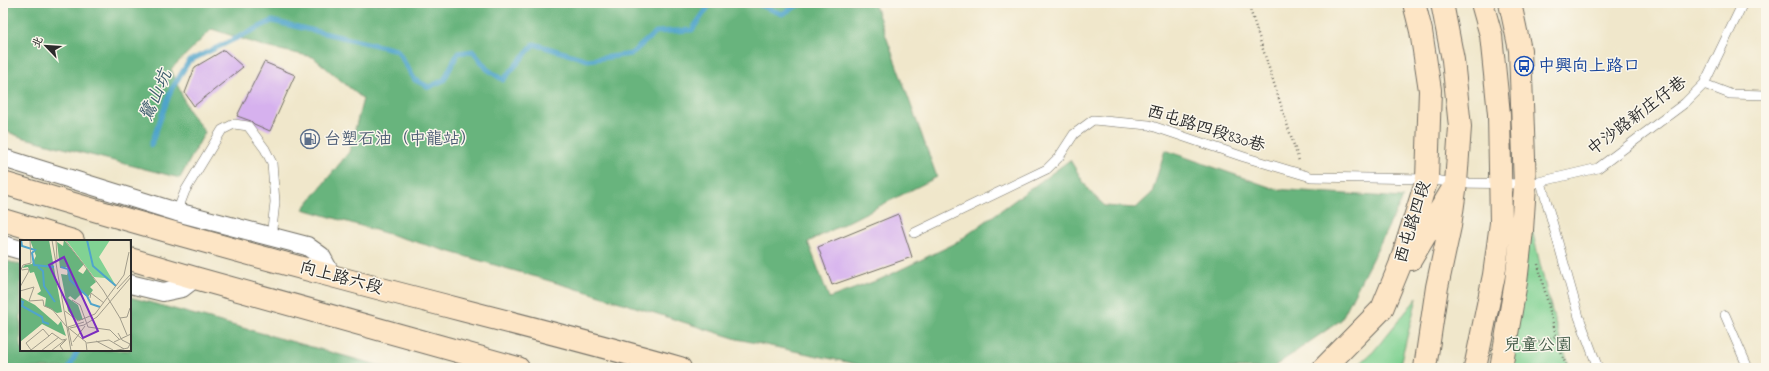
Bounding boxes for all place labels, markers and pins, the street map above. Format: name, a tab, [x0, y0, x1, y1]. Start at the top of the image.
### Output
place label: 中興向上路口	[1538, 54, 1640, 79]
bus stop icon: 中興向上路口	[1513, 55, 1535, 77]
place label: 台塑石油（中龍站）	[324, 127, 477, 152]
fuel station icon: 台塑石油（中龍站）	[299, 128, 321, 150]

